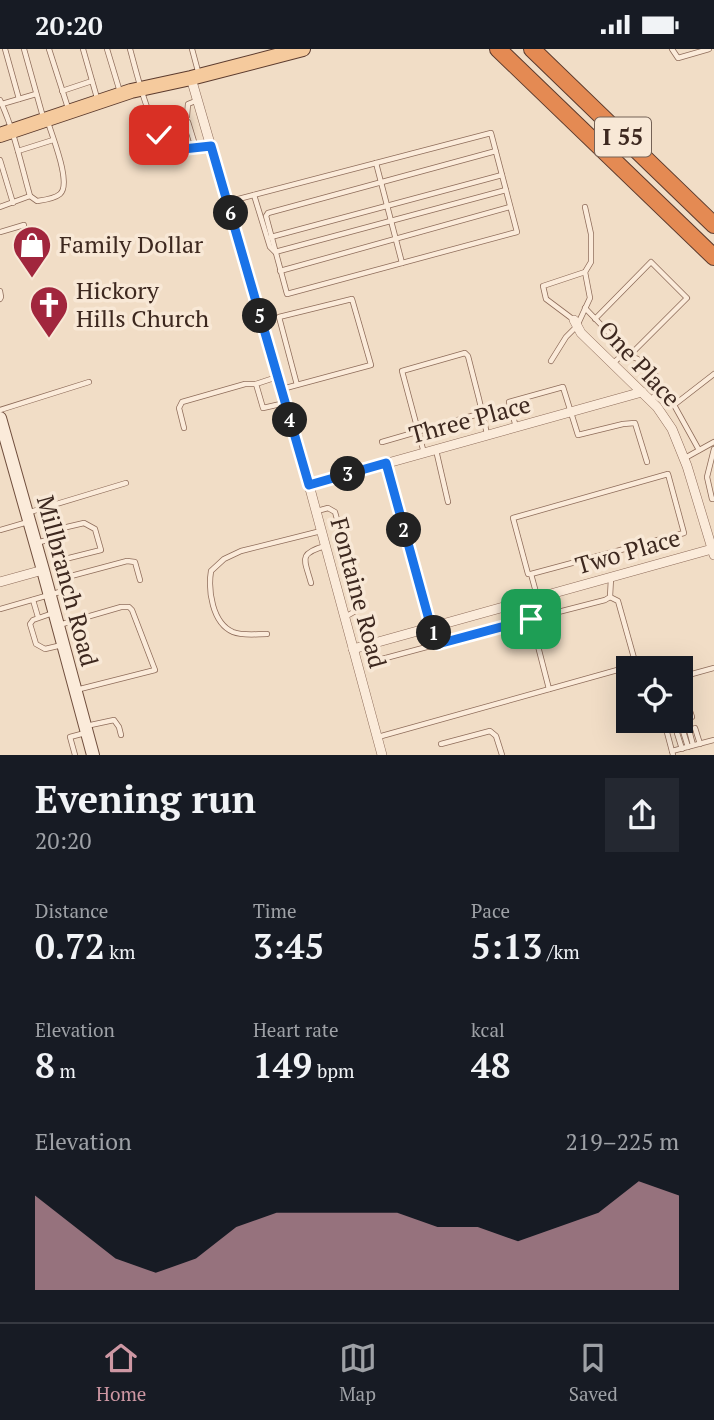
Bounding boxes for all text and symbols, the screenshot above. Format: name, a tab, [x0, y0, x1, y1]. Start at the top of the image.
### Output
text: 20:20	[35, 8, 103, 42]
pin	[129, 105, 189, 165]
icon: check	[140, 116, 178, 154]
road number: I 55	[595, 117, 651, 157]
pin: 6	[214, 195, 248, 231]
text: 6	[225, 200, 236, 225]
shop icon: Family Dollar	[11, 224, 53, 279]
place label: Family Dollar	[59, 228, 204, 260]
place label: Hickory Hills Church	[76, 274, 209, 334]
church icon: Hickory Hills Church	[28, 284, 70, 339]
pin: 5	[243, 299, 278, 333]
text: 5	[254, 303, 265, 328]
street label: One Place	[592, 313, 688, 413]
street label: Three Place	[405, 387, 534, 451]
pin: 4	[272, 403, 308, 437]
text: 4	[284, 407, 295, 432]
pin: 3	[330, 457, 366, 491]
text: 3	[342, 461, 353, 486]
street label: Millbranch Road	[30, 492, 106, 670]
pin: 2	[386, 512, 422, 547]
street label: Fontaine Road	[324, 514, 394, 672]
text: 2	[398, 517, 409, 542]
street label: Two Place	[572, 521, 684, 581]
pin	[501, 589, 561, 649]
icon: arrive	[512, 600, 550, 638]
pin: 1	[416, 615, 452, 651]
text: 1	[428, 620, 439, 645]
map controls	[616, 656, 693, 733]
button: locate	[616, 656, 693, 733]
text: Evening run	[35, 774, 256, 824]
button: share	[605, 778, 679, 852]
text: 20:20	[35, 825, 92, 856]
text: Distance	[35, 898, 108, 923]
text: Time	[253, 898, 296, 923]
text: Pace	[471, 898, 510, 923]
text: 0.72	[35, 923, 105, 969]
text: 3:45	[253, 923, 324, 969]
text: 5:13	[471, 923, 542, 969]
text: km	[105, 939, 136, 964]
text: /km	[542, 939, 580, 964]
text: Elevation	[35, 1017, 115, 1042]
text: Heart rate	[253, 1017, 338, 1042]
text: kcal	[471, 1017, 505, 1042]
text: 8	[35, 1042, 55, 1088]
text: 149	[253, 1042, 312, 1088]
text: 48	[471, 1042, 511, 1088]
text: m	[55, 1058, 76, 1083]
text: bpm	[312, 1058, 354, 1083]
text: Elevation	[35, 1126, 132, 1157]
text: 219–225 m	[566, 1126, 679, 1157]
tab: Home	[96, 1339, 146, 1406]
tab: Map	[339, 1339, 377, 1406]
tab: Saved	[569, 1339, 618, 1406]

